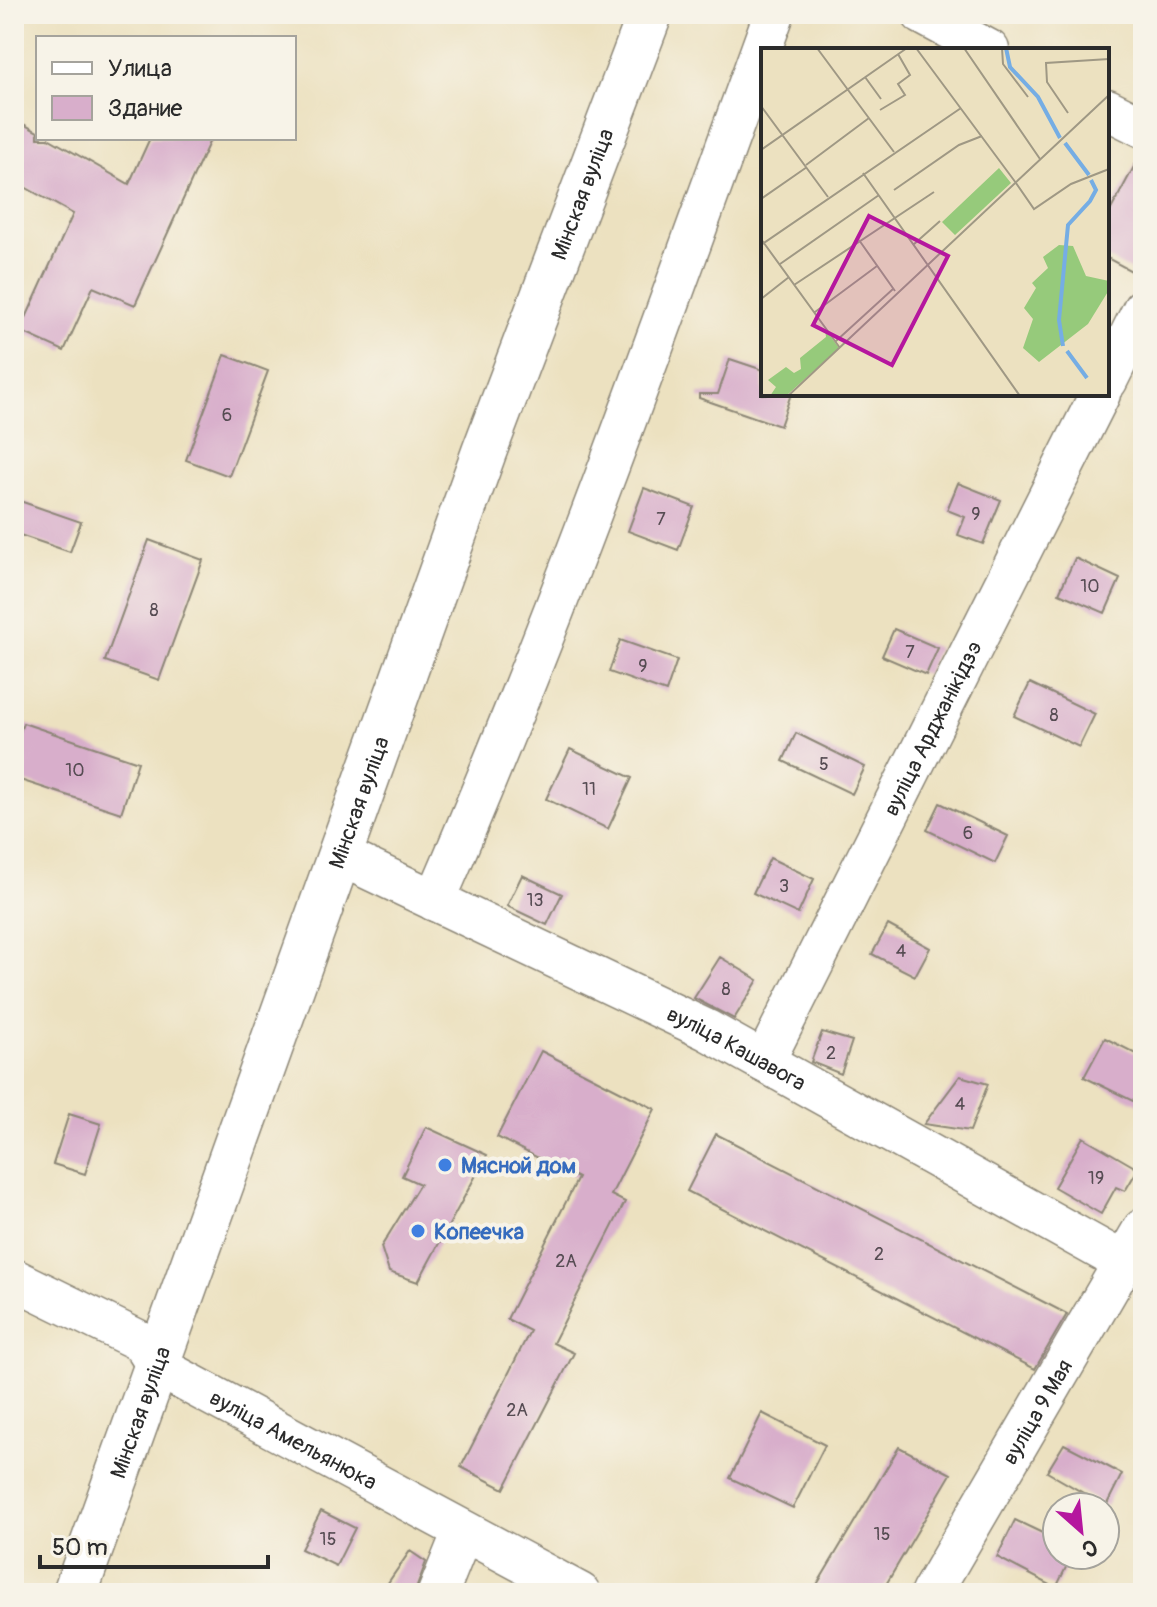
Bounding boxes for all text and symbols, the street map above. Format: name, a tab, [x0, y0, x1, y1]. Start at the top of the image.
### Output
legend	[36, 36, 296, 140]
inset map	[761, 48, 1109, 396]
text: Улица	[108, 54, 172, 83]
text: Здание	[108, 94, 183, 123]
street label: Мінская вуліца	[545, 125, 620, 264]
house number: 6	[222, 404, 232, 427]
house number: 9	[971, 503, 981, 526]
house number: 7	[656, 508, 666, 531]
house number: 10	[1080, 575, 1100, 598]
house number: 8	[149, 599, 159, 622]
street label: вуліца Арджанікідзэ	[877, 636, 989, 821]
house number: 7	[905, 641, 915, 664]
house number: 9	[638, 655, 648, 678]
house number: 8	[1049, 704, 1059, 727]
street label: Мінская вуліца	[323, 733, 396, 872]
house number: 5	[819, 753, 829, 776]
house number: 10	[65, 759, 85, 782]
house number: 11	[582, 778, 596, 801]
house number: 6	[963, 822, 973, 845]
house number: 3	[779, 875, 789, 898]
house number: 13	[526, 889, 544, 912]
house number: 4	[896, 940, 907, 963]
house number: 8	[721, 978, 731, 1001]
street label: вуліца Кашавога	[662, 1000, 811, 1097]
house number: 2	[826, 1042, 836, 1065]
house number: 4	[955, 1093, 966, 1116]
place label: Мясной дом	[461, 1152, 576, 1180]
marker: Мясной дом	[436, 1156, 454, 1174]
house number: 19	[1088, 1167, 1104, 1190]
place label: Копеечка	[434, 1218, 524, 1246]
marker: Копеечка	[409, 1222, 427, 1240]
house number: 2	[874, 1243, 884, 1266]
house number: 2А	[555, 1250, 577, 1273]
street label: Мінская вуліца	[104, 1343, 177, 1482]
street label: вуліца 9 Мая	[996, 1354, 1079, 1470]
street label: вуліца Амельянюка	[205, 1384, 382, 1496]
house number: 2А	[506, 1399, 528, 1422]
north arrow	[1041, 1491, 1121, 1571]
scale bar	[40, 1519, 268, 1569]
house number: 15	[874, 1523, 890, 1546]
house number: 15	[320, 1528, 336, 1551]
text: С	[1077, 1532, 1102, 1564]
text: 50 m	[52, 1533, 108, 1562]

